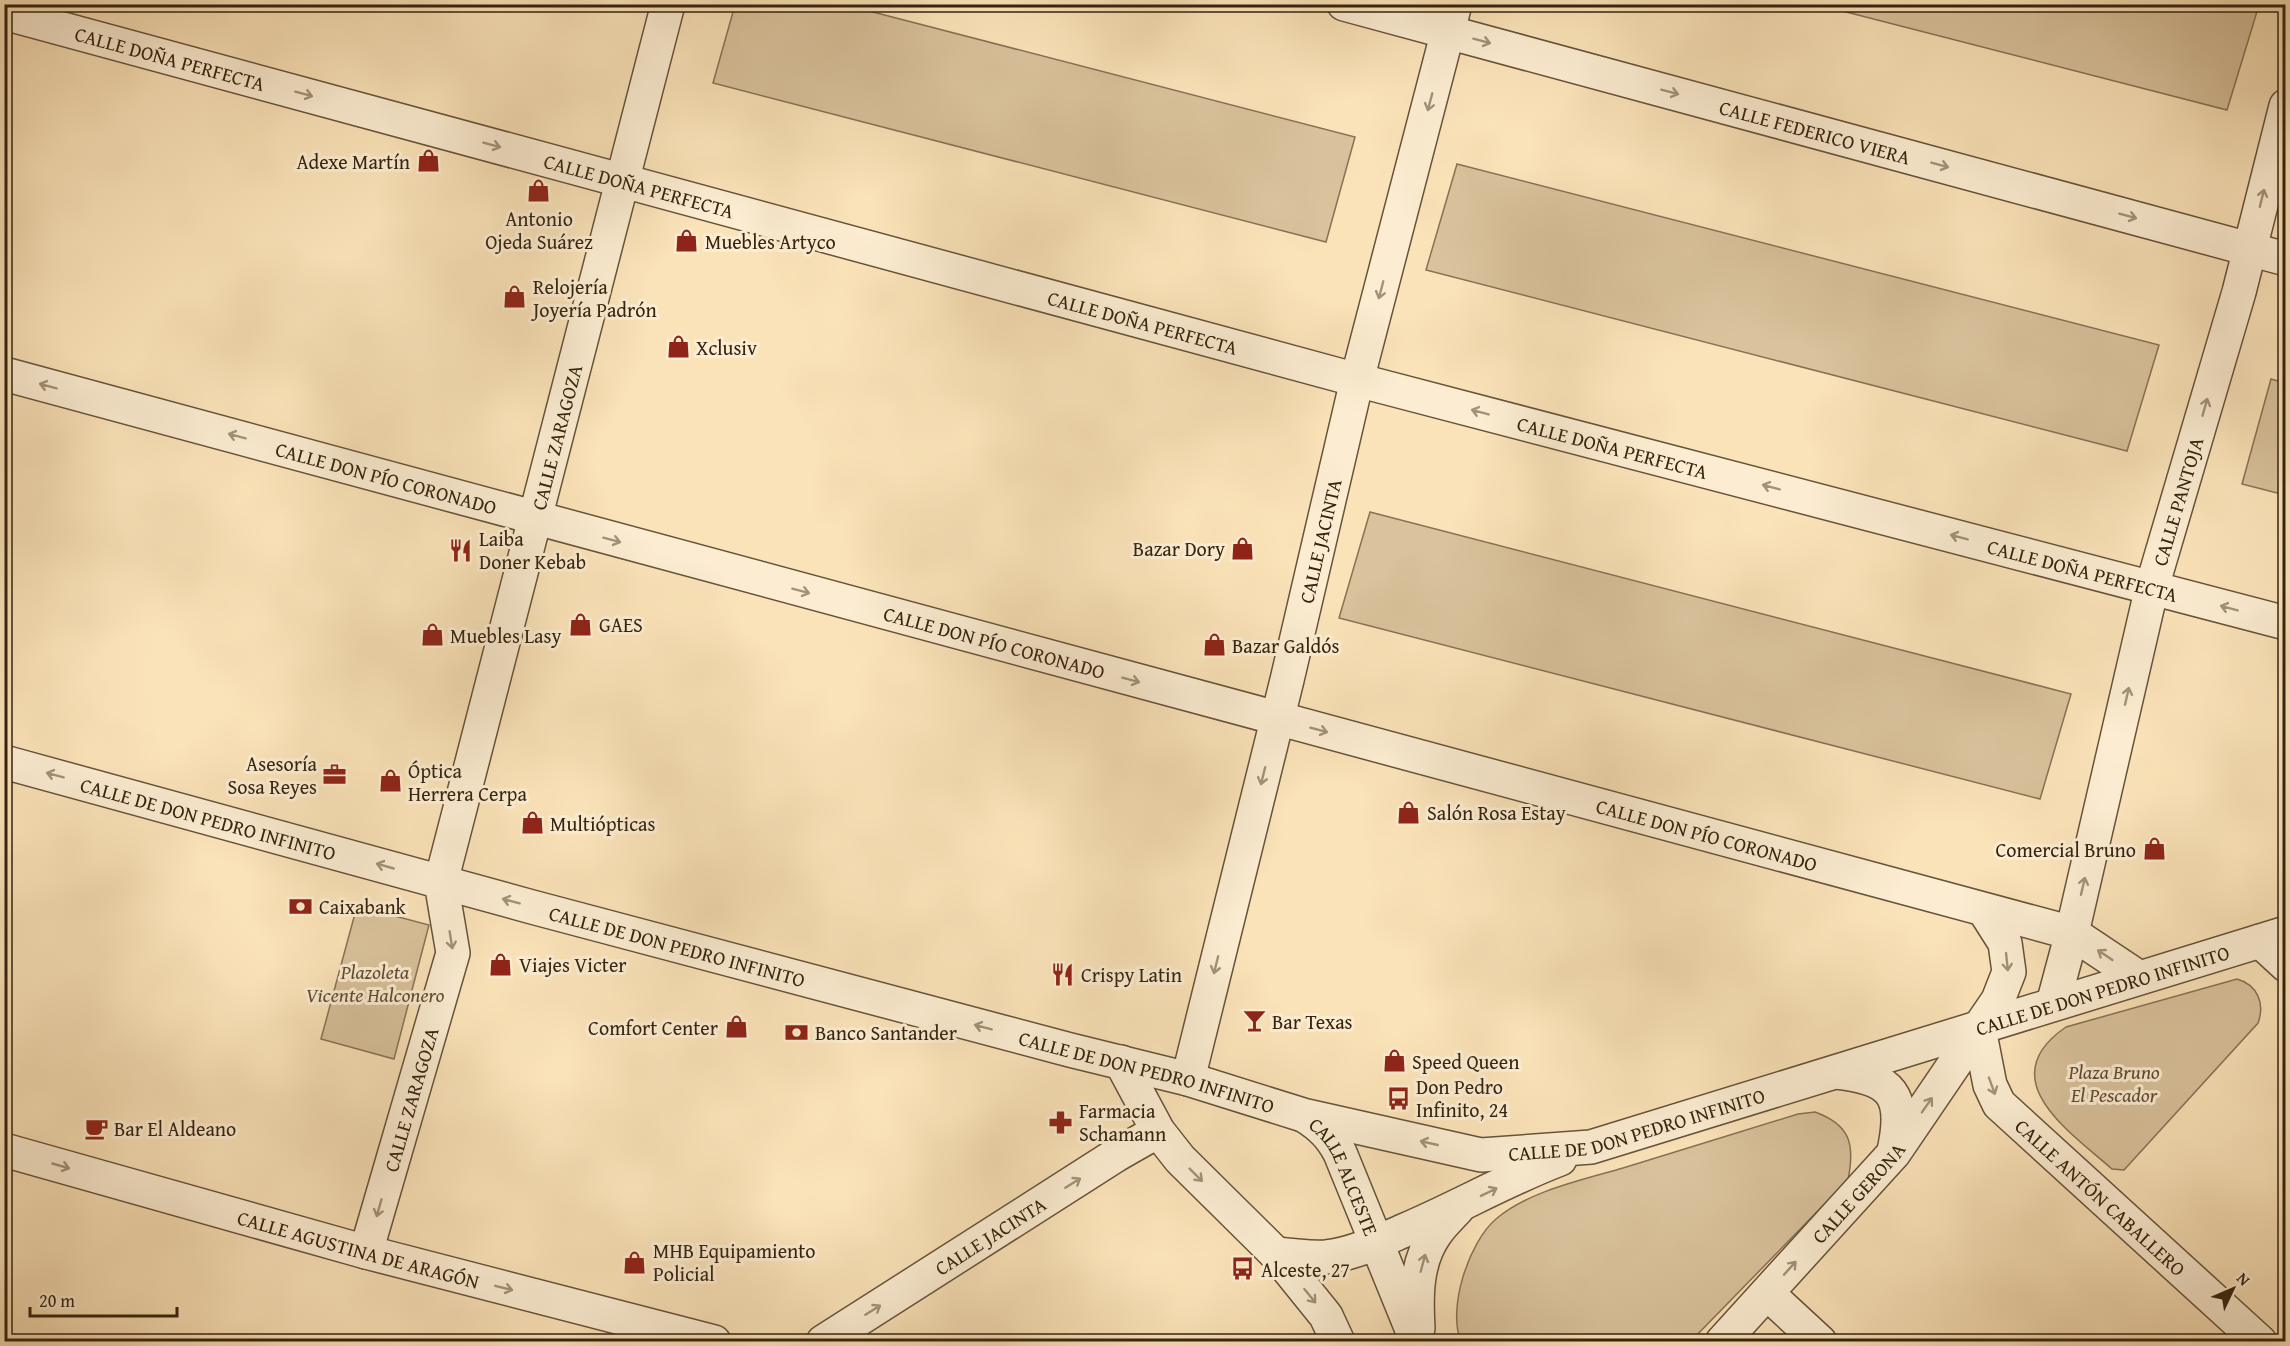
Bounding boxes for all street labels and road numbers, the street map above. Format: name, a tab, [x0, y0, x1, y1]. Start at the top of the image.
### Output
street label: CALLE DOÑA PERFECTA	[72, 18, 268, 98]
street label: CALLE FEDERICO VIERA	[1716, 92, 1914, 171]
street label: CALLE DOÑA PERFECTA	[541, 146, 737, 225]
street label: CALLE DOÑA PERFECTA	[1045, 282, 1241, 362]
street label: CALLE ZARAGOZA	[523, 361, 589, 513]
street label: CALLE DOÑA PERFECTA	[1514, 408, 1711, 486]
street label: CALLE PANTOJA	[2145, 433, 2210, 569]
street label: CALLE DON PÍO CORONADO	[272, 434, 500, 521]
street label: CALLE JACINTA	[1291, 476, 1348, 606]
street label: CALLE DOÑA PERFECTA	[1984, 531, 2181, 609]
street label: CALLE DON PÍO CORONADO	[881, 598, 1108, 685]
street label: CALLE DE DON PEDRO INFINITO	[77, 769, 339, 867]
street label: CALLE DON PÍO CORONADO	[1593, 791, 1821, 878]
street label: CALLE DE DON PEDRO INFINITO	[546, 898, 809, 994]
street label: CALLE DE DON PEDRO INFINITO	[1972, 937, 2233, 1042]
street label: CALLE DE DON PEDRO INFINITO	[1016, 1023, 1278, 1120]
street label: CALLE ZARAGOZA	[376, 1024, 445, 1175]
street label: CALLE DE DON PEDRO INFINITO	[1507, 1080, 1768, 1167]
street label: CALLE ALCESTE	[1303, 1109, 1386, 1240]
street label: CALLE ANTÓN CABALLERO	[2009, 1111, 2193, 1282]
street label: CALLE GERONA	[1804, 1137, 1912, 1249]
street label: CALLE JACINTA	[929, 1189, 1051, 1282]
street label: CALLE AGUSTINA DE ARAGÓN	[234, 1202, 482, 1295]

